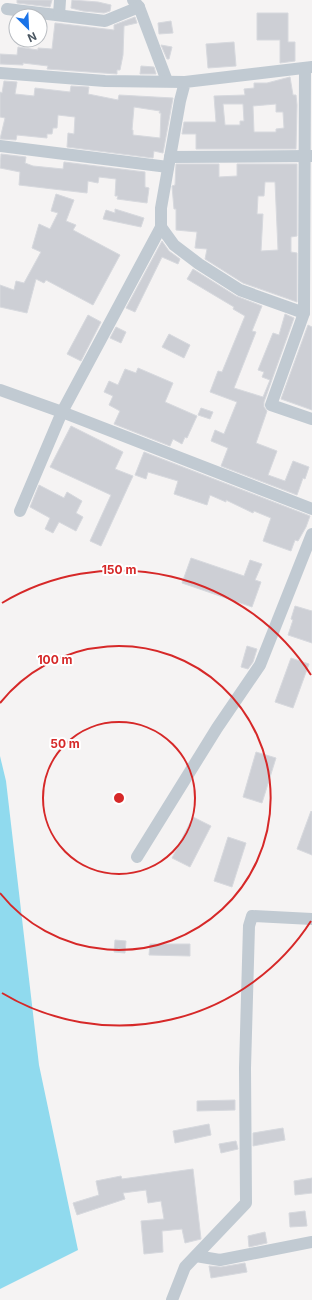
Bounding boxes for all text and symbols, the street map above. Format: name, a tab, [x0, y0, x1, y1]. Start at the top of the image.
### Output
north arrow	[8, 8, 48, 48]
text: N	[25, 29, 39, 45]
text: 150 m	[102, 562, 136, 577]
text: 100 m	[37, 652, 73, 667]
text: 50 m	[50, 736, 80, 751]
centre of rings	[112, 791, 126, 805]

